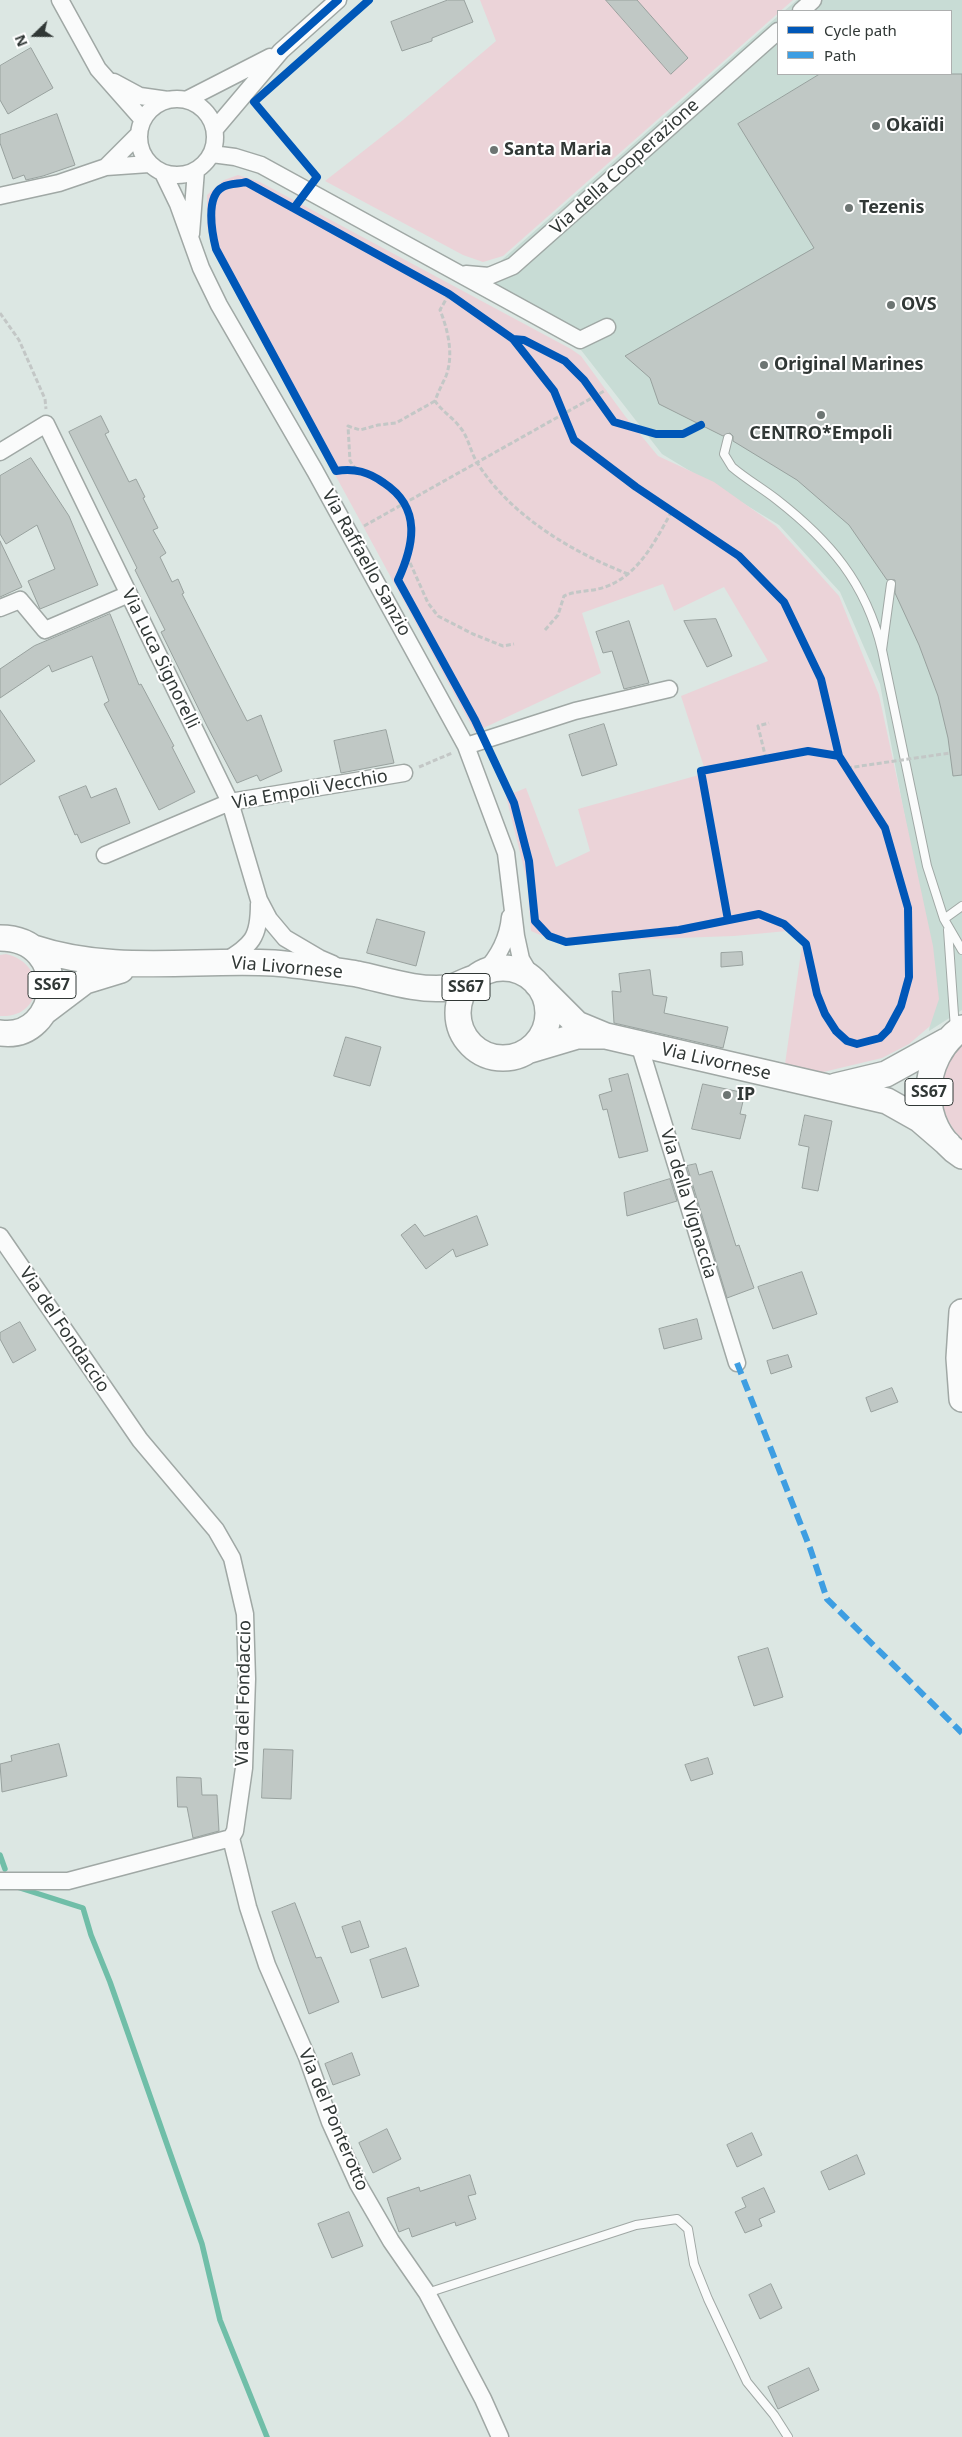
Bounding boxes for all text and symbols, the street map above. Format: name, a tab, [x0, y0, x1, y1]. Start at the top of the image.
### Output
north arrow	[10, 10, 60, 60]
legend	[777, 10, 952, 75]
text: Cycle path	[824, 20, 897, 40]
text: N	[10, 32, 32, 50]
text: Path	[824, 45, 856, 65]
street label: Via della Cooperazione	[546, 95, 704, 239]
place label: Okaïdi	[886, 115, 944, 137]
marker: Okaïdi	[870, 120, 882, 132]
place label: Santa Maria	[504, 139, 612, 161]
marker: Santa Maria	[488, 144, 500, 156]
place label: Tezenis	[859, 197, 924, 219]
marker: Tezenis	[843, 202, 855, 214]
place label: OVS	[901, 294, 937, 316]
marker: OVS	[885, 299, 897, 311]
place label: Original Marines	[774, 354, 924, 376]
marker: Original Marines	[758, 359, 770, 371]
marker: CENTRO*Empoli	[815, 409, 827, 421]
place label: CENTRO*Empoli	[749, 423, 893, 445]
street label: Via Raffaello Sanzio	[317, 486, 415, 640]
street label: Via Luca Signorelli	[117, 586, 203, 732]
street label: Via Empoli Vecchio	[231, 766, 389, 814]
street label: Via Livornese	[230, 952, 344, 984]
road number: SS67	[28, 972, 76, 998]
road number: SS67	[442, 974, 490, 1000]
street label: Via Livornese	[659, 1039, 773, 1085]
road number: SS67	[905, 1078, 953, 1106]
place label: IP	[737, 1084, 755, 1106]
marker: IP	[721, 1089, 733, 1101]
street label: Via della Vignaccia	[655, 1127, 721, 1281]
street label: Via del Fondaccio	[14, 1263, 114, 1397]
street label: Via del Fondaccio	[232, 1620, 256, 1766]
street label: Via del Ponterotto	[293, 2046, 373, 2194]

